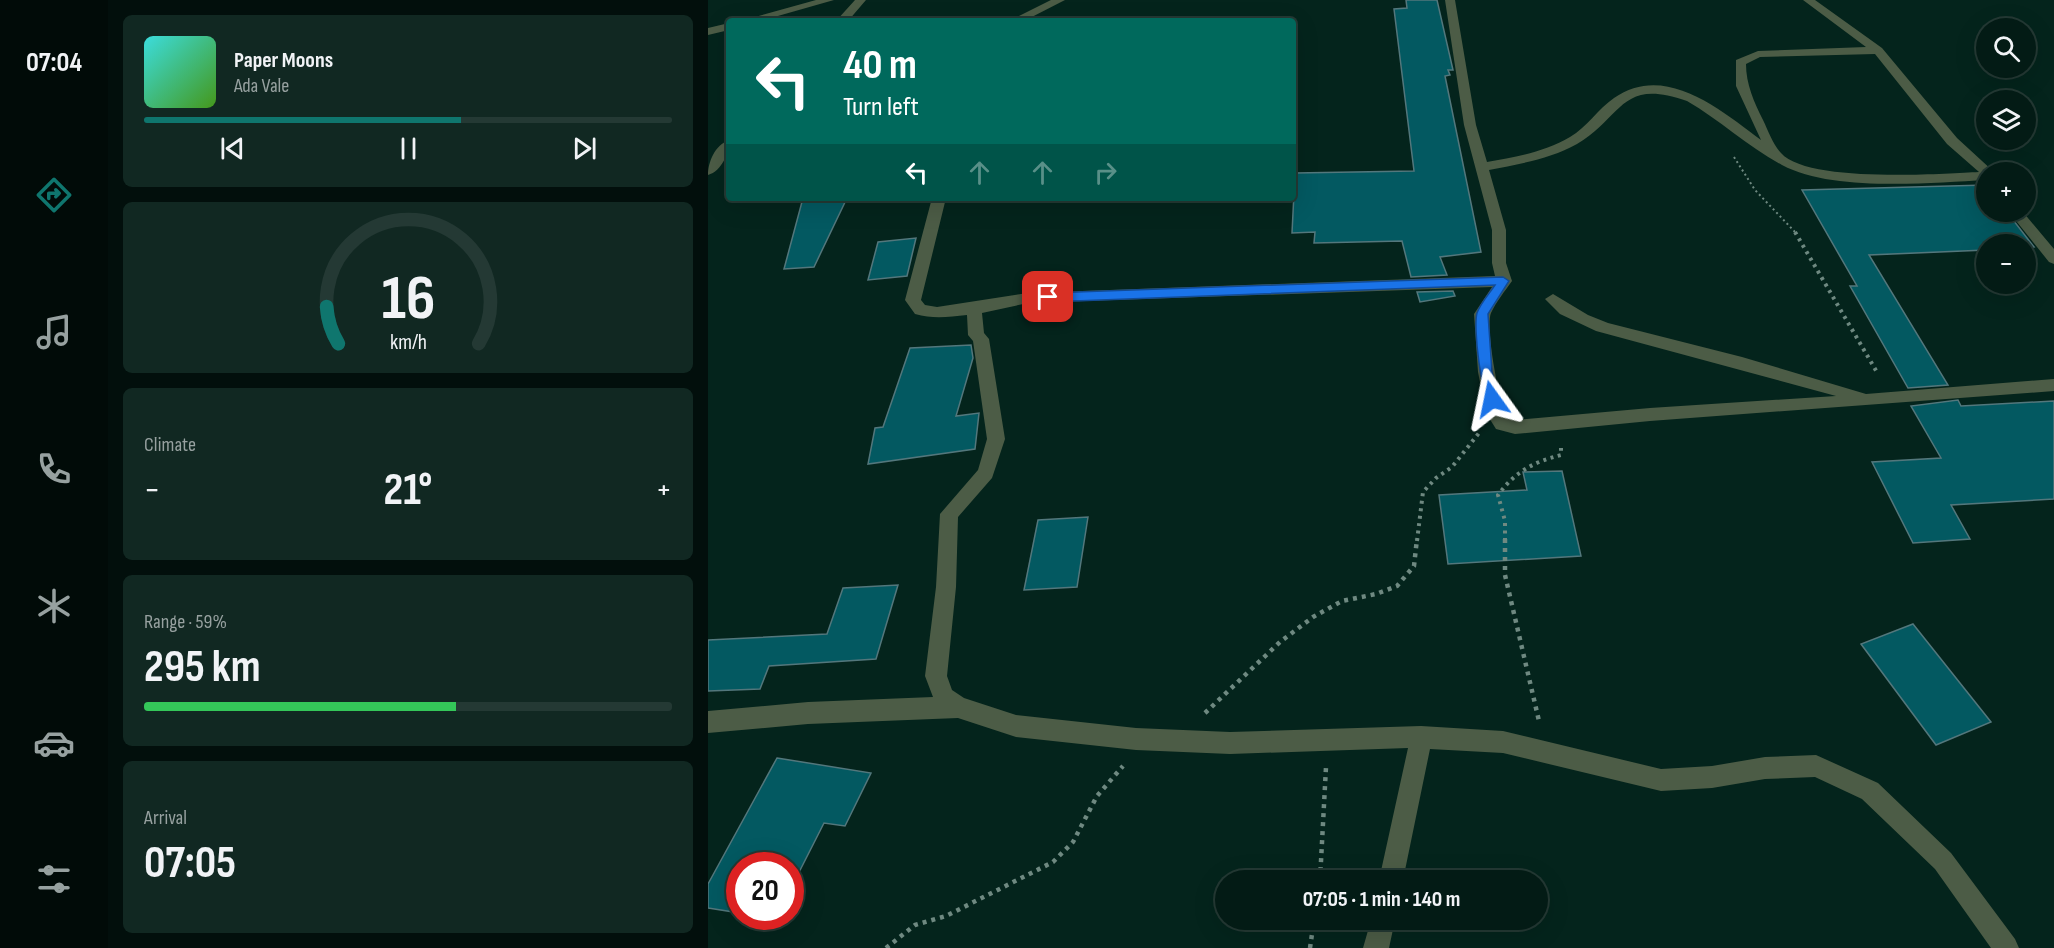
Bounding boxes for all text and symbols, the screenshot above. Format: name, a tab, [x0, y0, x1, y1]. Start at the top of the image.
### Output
map controls	[1976, 18, 2036, 294]
button: search	[1976, 18, 2036, 78]
text: 40 m	[843, 40, 917, 91]
icon: left	[744, 42, 822, 120]
text: 07:04	[26, 47, 82, 79]
text: Paper Moons	[234, 47, 333, 74]
text: Ada Vale	[234, 74, 289, 98]
button: layers	[1976, 90, 2036, 150]
text: Turn left	[843, 91, 919, 123]
icon: previous	[216, 132, 249, 165]
icon: pause	[392, 132, 425, 165]
icon: next	[568, 132, 601, 165]
icon: left	[900, 156, 933, 189]
icon: ahead	[963, 156, 996, 189]
icon: ahead	[1026, 156, 1059, 189]
icon: right	[1089, 156, 1122, 189]
button: +	[1976, 162, 2036, 222]
icon: directions	[33, 174, 75, 216]
button: −	[1976, 234, 2036, 294]
text: 16	[381, 263, 435, 338]
pin	[1022, 271, 1073, 322]
icon: arrive	[1031, 280, 1064, 313]
icon: music	[33, 311, 75, 353]
text: km/h	[389, 331, 427, 356]
position arrow	[1460, 367, 1524, 431]
text: Climate	[144, 433, 196, 457]
icon: phone	[33, 448, 75, 490]
text: 21°	[384, 463, 432, 518]
text: −	[144, 470, 160, 510]
text: +	[656, 470, 672, 510]
icon: climate	[33, 585, 75, 627]
text: Range · 59%	[144, 610, 227, 634]
text: 295 km	[144, 640, 261, 695]
icon: car	[33, 722, 75, 764]
text: Arrival	[144, 806, 187, 830]
text: 07:05	[144, 836, 236, 891]
speed limit sign: 20	[726, 852, 804, 930]
icon: filters	[33, 858, 75, 900]
text: 07:05 · 1 min · 140 m	[1303, 886, 1460, 913]

